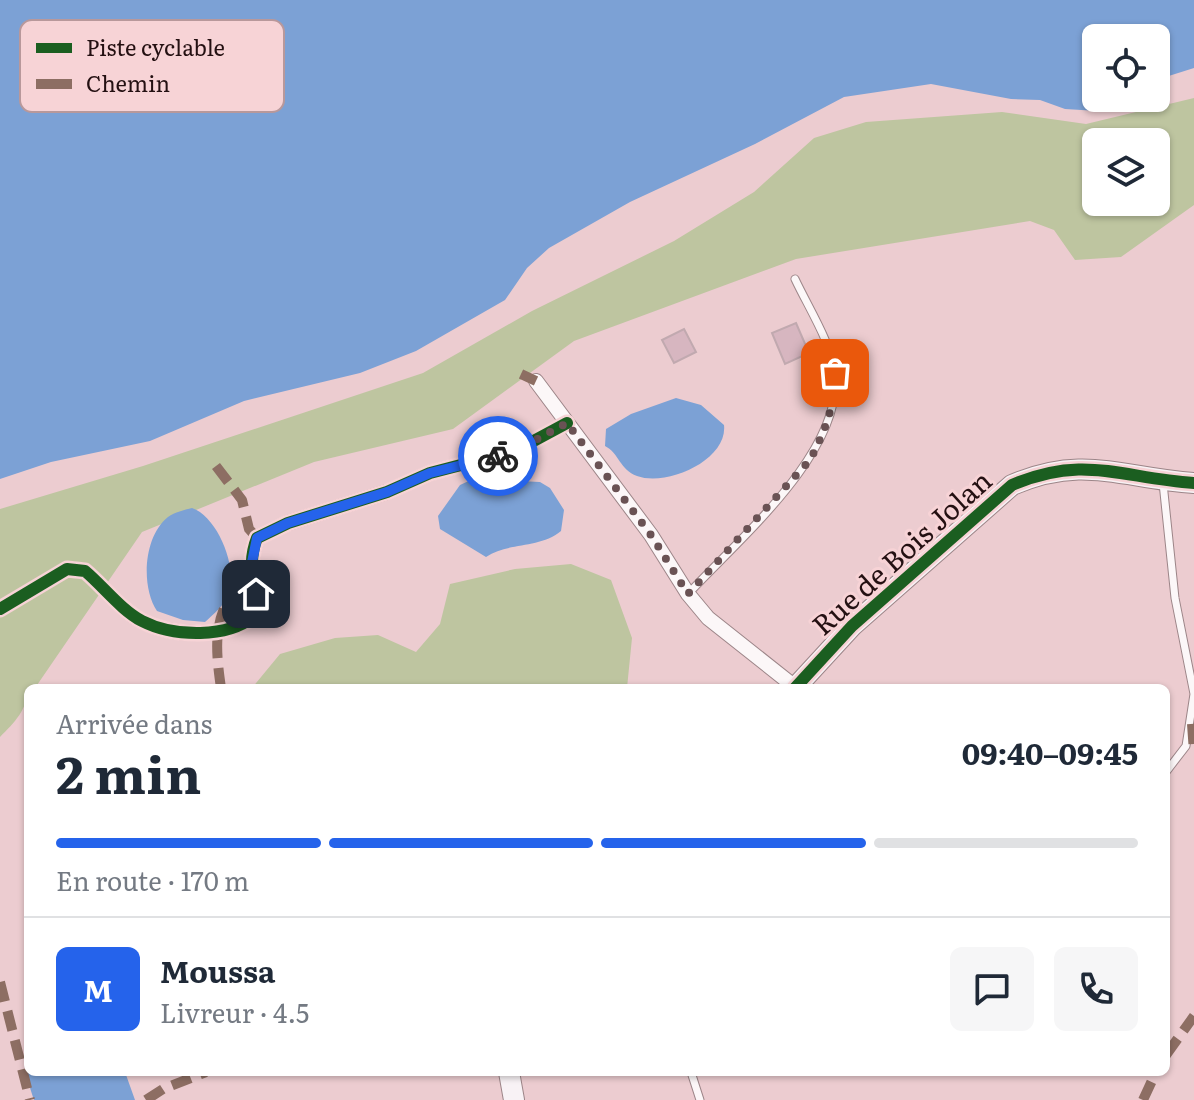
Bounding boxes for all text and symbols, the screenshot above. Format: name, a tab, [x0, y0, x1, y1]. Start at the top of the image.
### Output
legend	[20, 20, 284, 112]
map controls	[1082, 24, 1170, 216]
button: locate	[1082, 24, 1170, 112]
text: Piste cyclable	[86, 30, 225, 63]
text: Chemin	[86, 66, 170, 99]
button: layers	[1082, 128, 1170, 216]
pin	[801, 339, 869, 407]
icon: bag	[813, 351, 857, 395]
courier	[458, 416, 538, 496]
icon: bike	[476, 434, 520, 478]
street label: Rue de Bois Jolan	[801, 459, 1000, 644]
pin	[222, 560, 290, 628]
icon: home	[234, 572, 278, 616]
text: Arrivée dans	[56, 703, 212, 742]
text: 09:40–09:45	[962, 730, 1138, 774]
text: 2 min	[56, 733, 201, 810]
text: En route · 170 m	[56, 860, 249, 899]
button: chat	[950, 947, 1034, 1031]
button: phone	[1054, 947, 1138, 1031]
text: Moussa	[160, 948, 275, 992]
text: M	[83, 967, 113, 1011]
text: Livreur · 4.5	[160, 992, 309, 1031]

